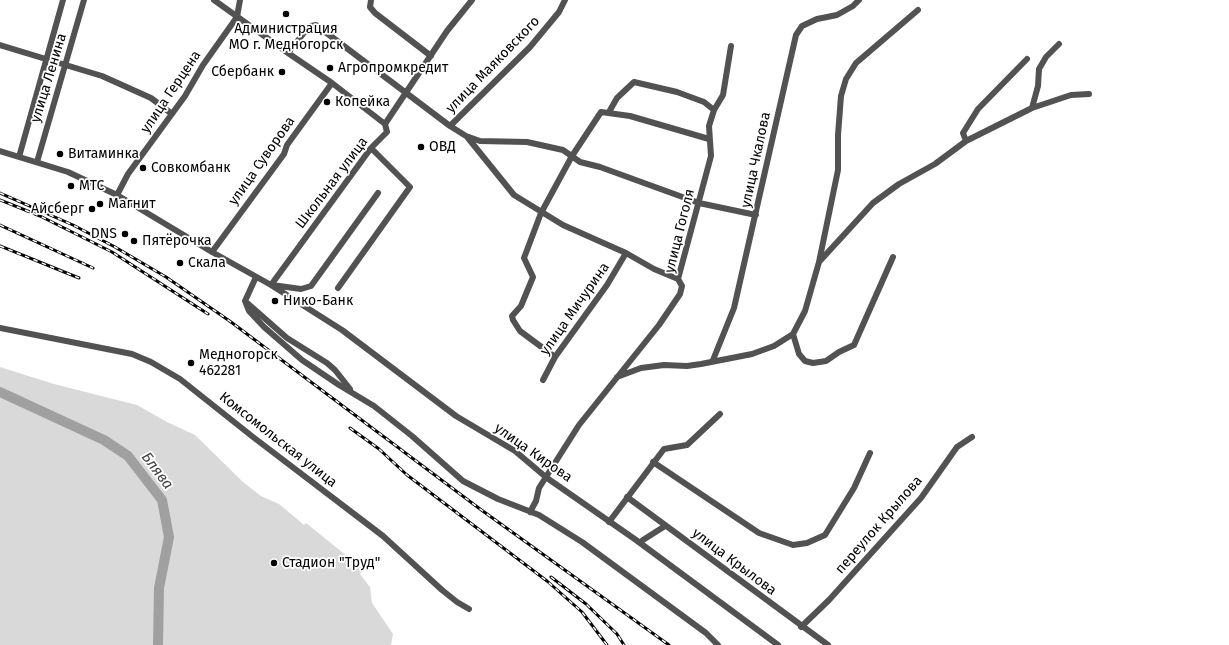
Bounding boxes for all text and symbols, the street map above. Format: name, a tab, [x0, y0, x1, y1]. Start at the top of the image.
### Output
marker: Администрация МО г. Медногорск	[281, 9, 291, 19]
street label: улица Маяковского	[443, 13, 543, 117]
place label: Администрация МО г. Медногорск	[229, 21, 343, 54]
street label: улица Ленина	[27, 31, 71, 125]
street label: улица Герцена	[137, 48, 205, 136]
place label: Агропромкредит	[338, 60, 448, 76]
marker: Агропромкредит	[325, 63, 335, 73]
place label: Сбербанк	[211, 64, 274, 80]
marker: Сбербанк	[277, 67, 287, 77]
place label: Копейка	[335, 94, 390, 110]
marker: Копейка	[322, 97, 332, 107]
street label: улица Чкалова	[738, 111, 774, 209]
street label: улица Суворова	[225, 113, 299, 209]
street label: Школьная улица	[292, 134, 372, 232]
place label: ОВД	[429, 139, 456, 155]
marker: ОВД	[416, 142, 426, 152]
place label: Витаминка	[68, 146, 139, 162]
marker: Витаминка	[55, 149, 65, 159]
place label: Совкомбанк	[151, 160, 230, 176]
marker: Совкомбанк	[138, 163, 148, 173]
place label: МТС	[79, 178, 104, 194]
marker: МТС	[66, 181, 76, 191]
street label: улица Гоголя	[661, 187, 699, 275]
place label: Магнит	[108, 196, 156, 212]
marker: Магнит	[95, 199, 105, 209]
place label: Айсберг	[31, 201, 84, 217]
marker: Айсберг	[87, 204, 97, 214]
place label: DNS	[91, 226, 117, 242]
marker: DNS	[120, 229, 130, 239]
place label: Пятёрочка	[142, 233, 212, 249]
marker: Пятёрочка	[129, 236, 139, 246]
place label: Скала	[188, 255, 226, 271]
marker: Скала	[175, 258, 185, 268]
street label: улица Мичурина	[537, 259, 613, 359]
place label: Нико-Банк	[283, 293, 353, 309]
marker: Нико-Банк	[270, 296, 280, 306]
place label: Медногорск 462281	[199, 347, 278, 380]
marker: Медногорск 462281	[186, 358, 196, 368]
street label: Комсомольская улица	[216, 389, 340, 491]
street label: улица Кирова	[491, 420, 575, 486]
water label: Блява	[137, 449, 177, 493]
street label: переулок Крылова	[832, 473, 926, 577]
street label: улица Крылова	[689, 525, 779, 599]
place label: Стадион "Труд"	[282, 555, 380, 571]
marker: Стадион "Труд"	[269, 558, 279, 568]

